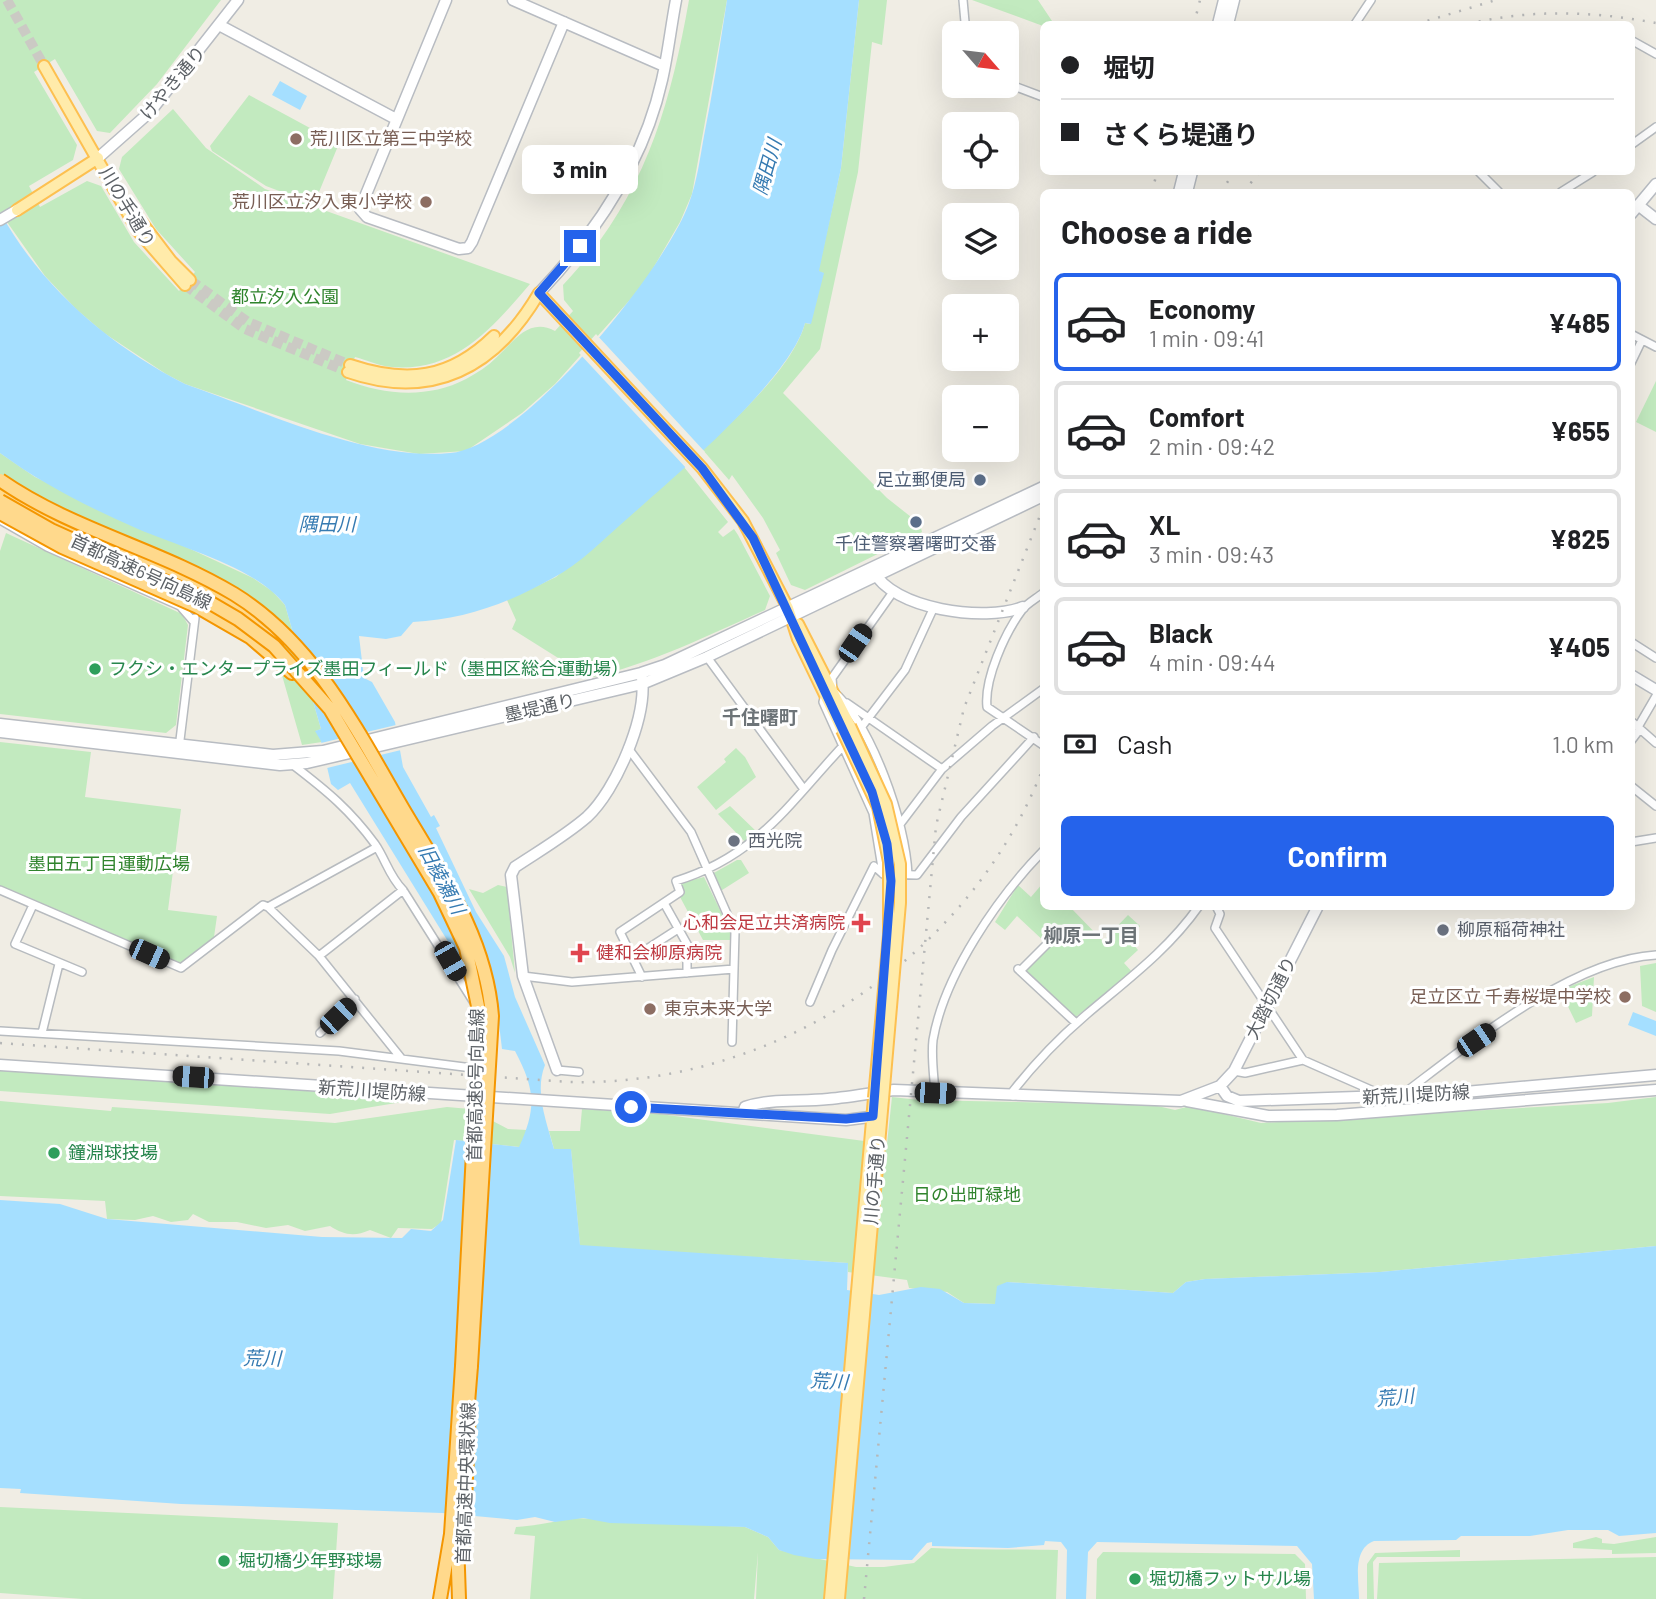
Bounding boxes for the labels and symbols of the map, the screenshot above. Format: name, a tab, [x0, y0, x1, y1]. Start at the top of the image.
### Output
north arrow	[942, 21, 1018, 98]
street label: けやき通り	[135, 41, 210, 124]
place label: 荒川区立第三中学校	[310, 127, 472, 149]
marker: 荒川区立第三中学校	[288, 131, 304, 147]
water label: 隅田川	[748, 134, 786, 197]
callout: 3 min	[522, 145, 638, 194]
street label: 川の手通り	[95, 162, 160, 251]
place label: 荒川区立汐入東小学校	[232, 190, 412, 212]
marker: 荒川区立汐入東小学校	[418, 194, 434, 210]
route end	[564, 230, 596, 262]
park label: 都立汐入公園	[231, 285, 339, 307]
place label: 足立郵便局	[876, 468, 966, 490]
marker: 足立郵便局	[972, 472, 988, 488]
water label: 隅田川	[298, 512, 357, 535]
marker: 千住警察署曙町交番	[908, 514, 924, 530]
street label: 首都高速6号向島線	[67, 529, 216, 613]
place label: 千住警察署曙町交番	[835, 532, 997, 554]
car	[835, 620, 876, 666]
place label: フクシ・エンタープライズ墨田フィールド（墨田区総合運動場）	[109, 657, 629, 679]
marker: フクシ・エンタープライズ墨田フィールド（墨田区総合運動場）	[87, 661, 103, 677]
street label: 墨堤通り	[502, 688, 577, 726]
district label: 千住曙町	[722, 705, 798, 728]
place label: 西光院	[748, 829, 802, 851]
marker: 西光院	[726, 833, 742, 849]
water label: 旧綾瀬川	[414, 840, 471, 919]
park label: 墨田五丁目運動広場	[28, 852, 190, 874]
place label: 心和会足立共済病院	[683, 911, 845, 933]
marker: 心和会足立共済病院	[851, 913, 871, 933]
place label: 柳原稲荷神社	[1457, 918, 1565, 940]
marker: 柳原稲荷神社	[1435, 922, 1451, 938]
district label: 柳原一丁目	[1043, 923, 1139, 946]
car	[126, 936, 173, 972]
car	[431, 938, 470, 984]
place label: 健和会柳原病院	[596, 941, 722, 963]
marker: 健和会柳原病院	[570, 943, 590, 963]
street label: 大踏切通り	[1240, 952, 1300, 1043]
place label: 足立区立 千寿桜堤中学校	[1409, 985, 1611, 1007]
marker: 足立区立 千寿桜堤中学校	[1617, 989, 1633, 1005]
car	[316, 994, 361, 1038]
place label: 東京未来大学	[664, 997, 772, 1019]
marker: 東京未来大学	[642, 1001, 658, 1017]
street label: 首都高速6号向島線	[463, 1008, 487, 1162]
car	[1453, 1020, 1500, 1060]
car	[172, 1065, 215, 1089]
street label: 新荒川堤防線	[317, 1075, 427, 1105]
street label: 新荒川堤防線	[1361, 1080, 1470, 1108]
car	[914, 1082, 957, 1104]
route start	[615, 1091, 647, 1123]
street label: 川の手通り	[859, 1134, 889, 1226]
place label: 鐘淵球技場	[68, 1141, 158, 1163]
marker: 鐘淵球技場	[46, 1145, 62, 1161]
park label: 日の出町緑地	[913, 1183, 1021, 1205]
water label: 荒川	[243, 1346, 283, 1369]
water label: 荒川	[809, 1368, 851, 1393]
water label: 荒川	[1375, 1383, 1417, 1410]
street label: 首都高速中央環状線	[451, 1402, 479, 1564]
place label: 堀切橋少年野球場	[238, 1549, 382, 1571]
marker: 堀切橋少年野球場	[216, 1553, 232, 1569]
place label: 堀切橋フットサル場	[1149, 1567, 1311, 1589]
marker: 堀切橋フットサル場	[1127, 1571, 1143, 1587]

